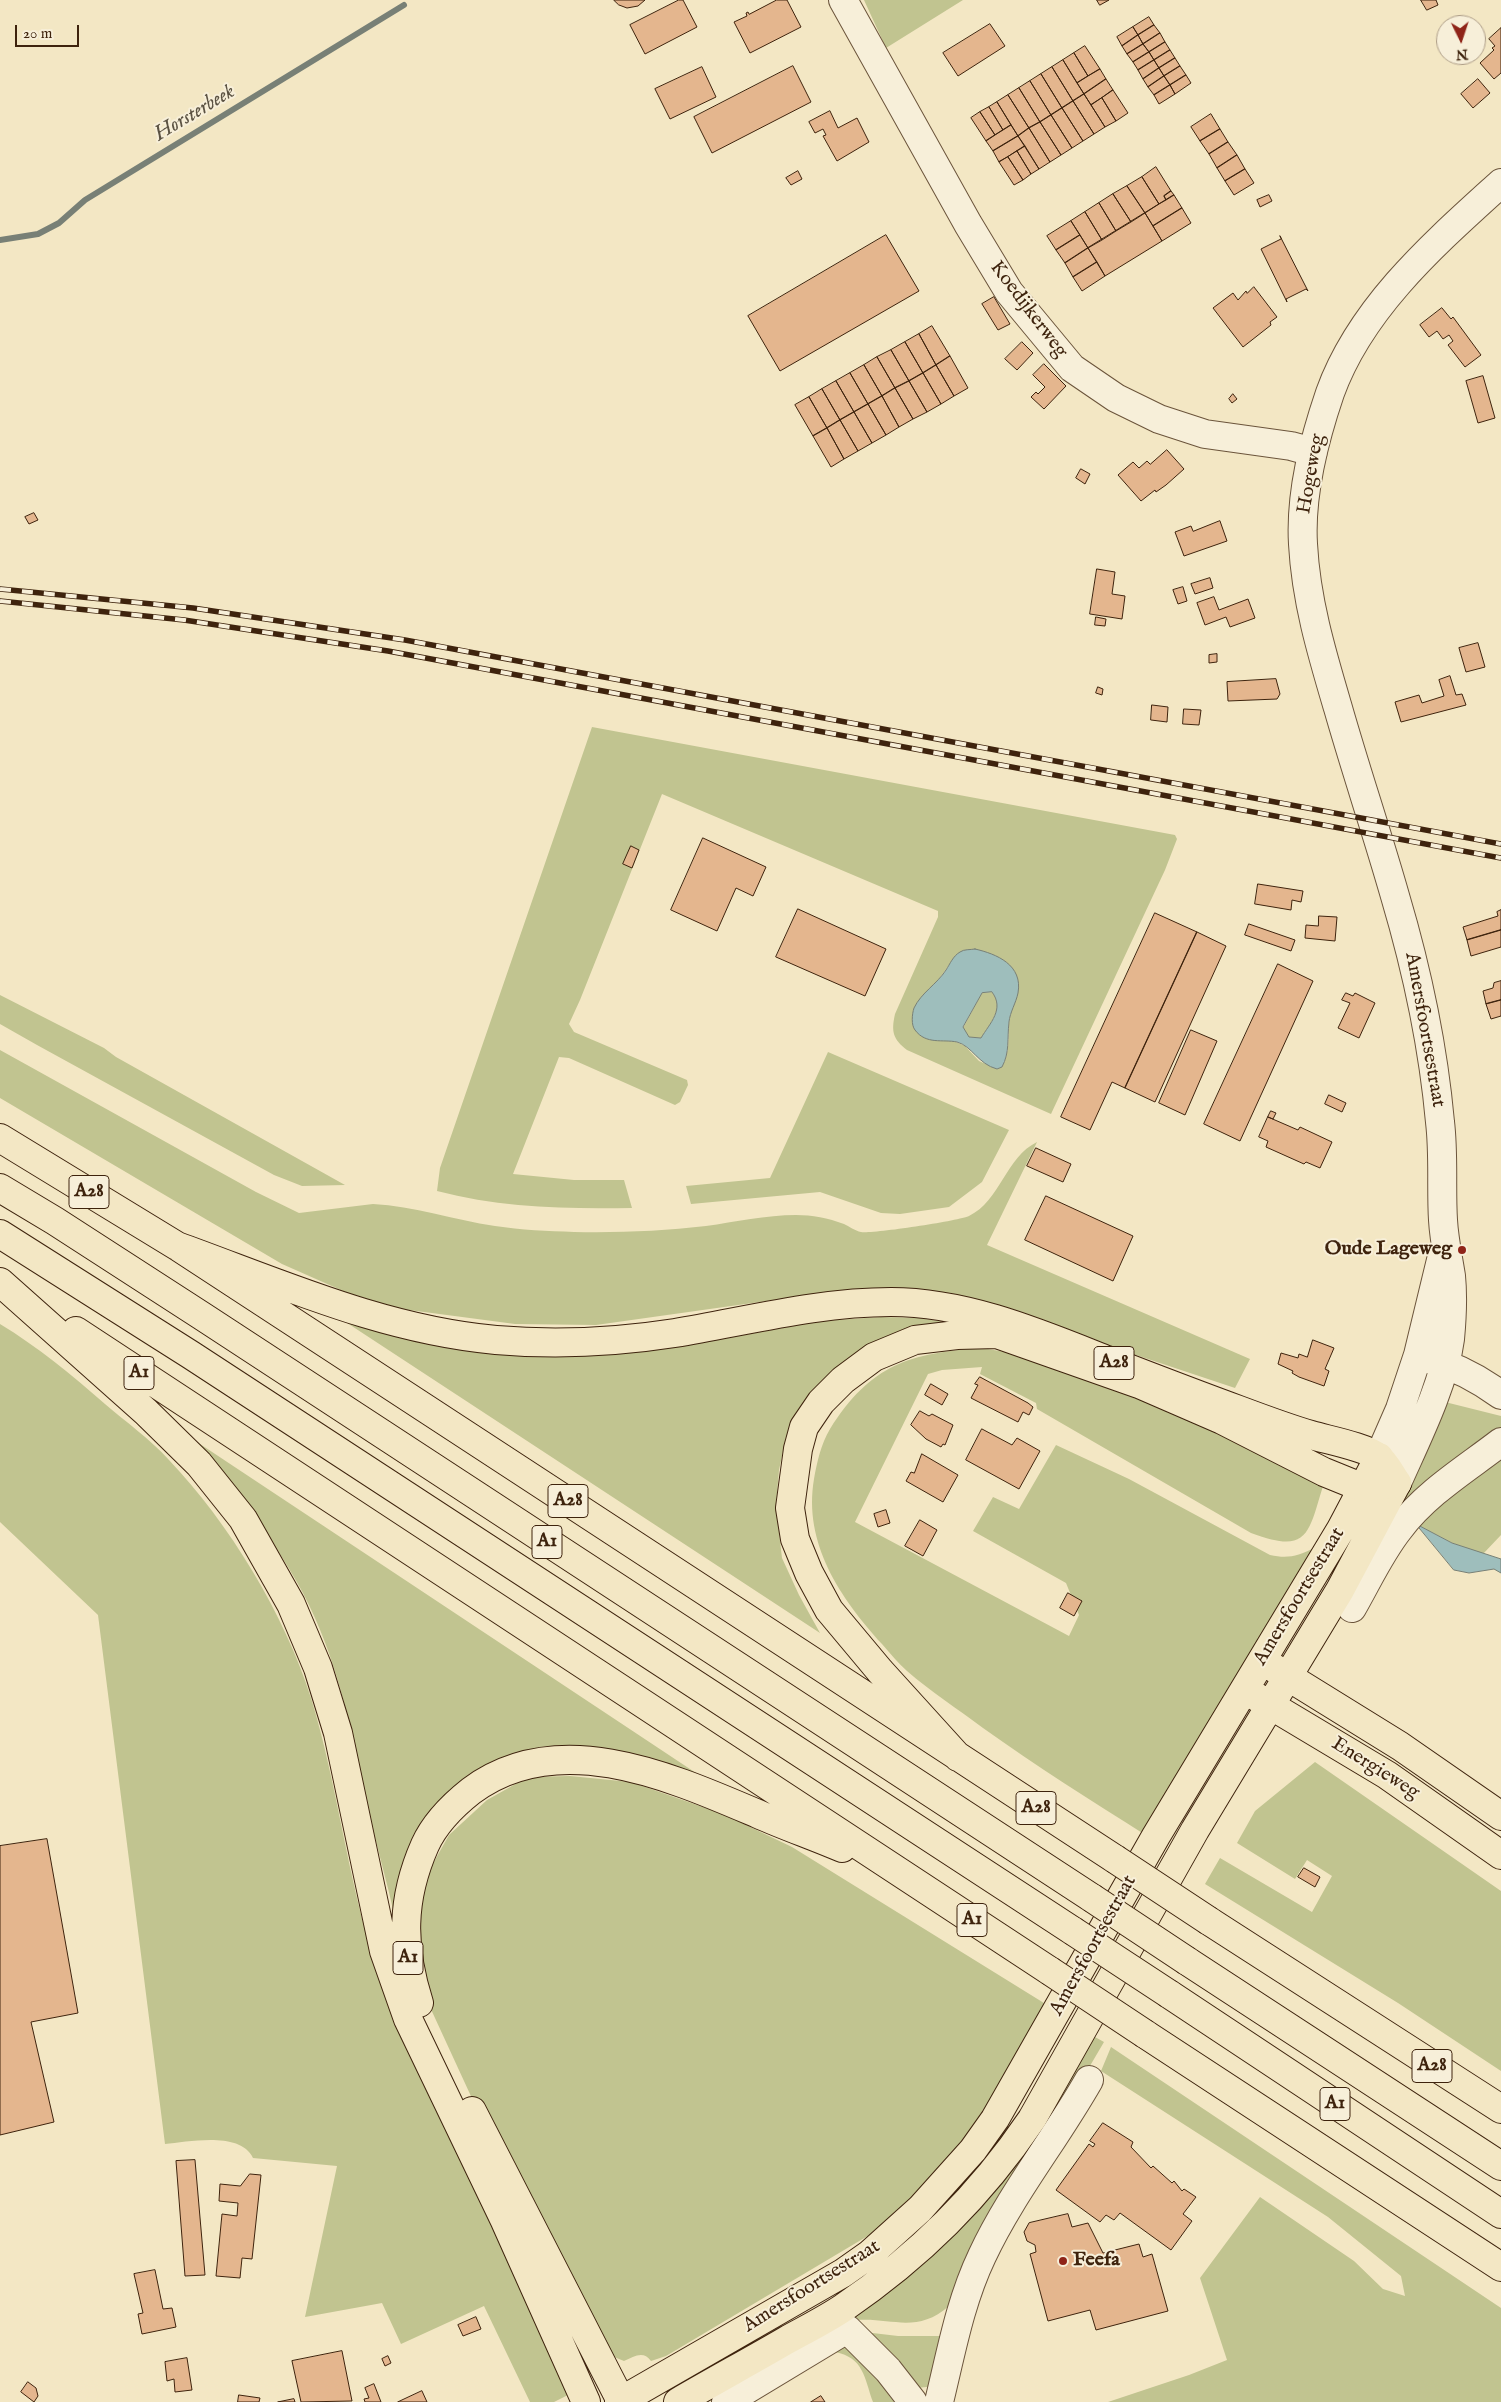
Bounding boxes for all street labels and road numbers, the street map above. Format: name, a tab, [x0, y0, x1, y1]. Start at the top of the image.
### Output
street label: Koedijkerweg	[984, 257, 1072, 363]
street label: Hogeweg	[1293, 432, 1331, 516]
street label: Amersfoortsestraat	[1399, 951, 1449, 1109]
road number: A28	[69, 1176, 109, 1208]
road number: A28	[1094, 1346, 1134, 1380]
road number: A1	[124, 1356, 154, 1390]
road number: A28	[548, 1484, 588, 1518]
street label: Amersfoortsestraat	[1249, 1524, 1351, 1670]
road number: A1	[532, 1525, 562, 1558]
street label: Energieweg	[1326, 1732, 1424, 1806]
road number: A28	[1016, 1792, 1056, 1825]
street label: Amersfoortsestraat	[1045, 1872, 1143, 2020]
road number: A1	[957, 1904, 987, 1936]
road number: A1	[393, 1942, 423, 1975]
road number: A28	[1412, 2050, 1452, 2082]
road number: A1	[1320, 2088, 1350, 2120]
street label: Amersfoortsestraat	[739, 2235, 885, 2339]

